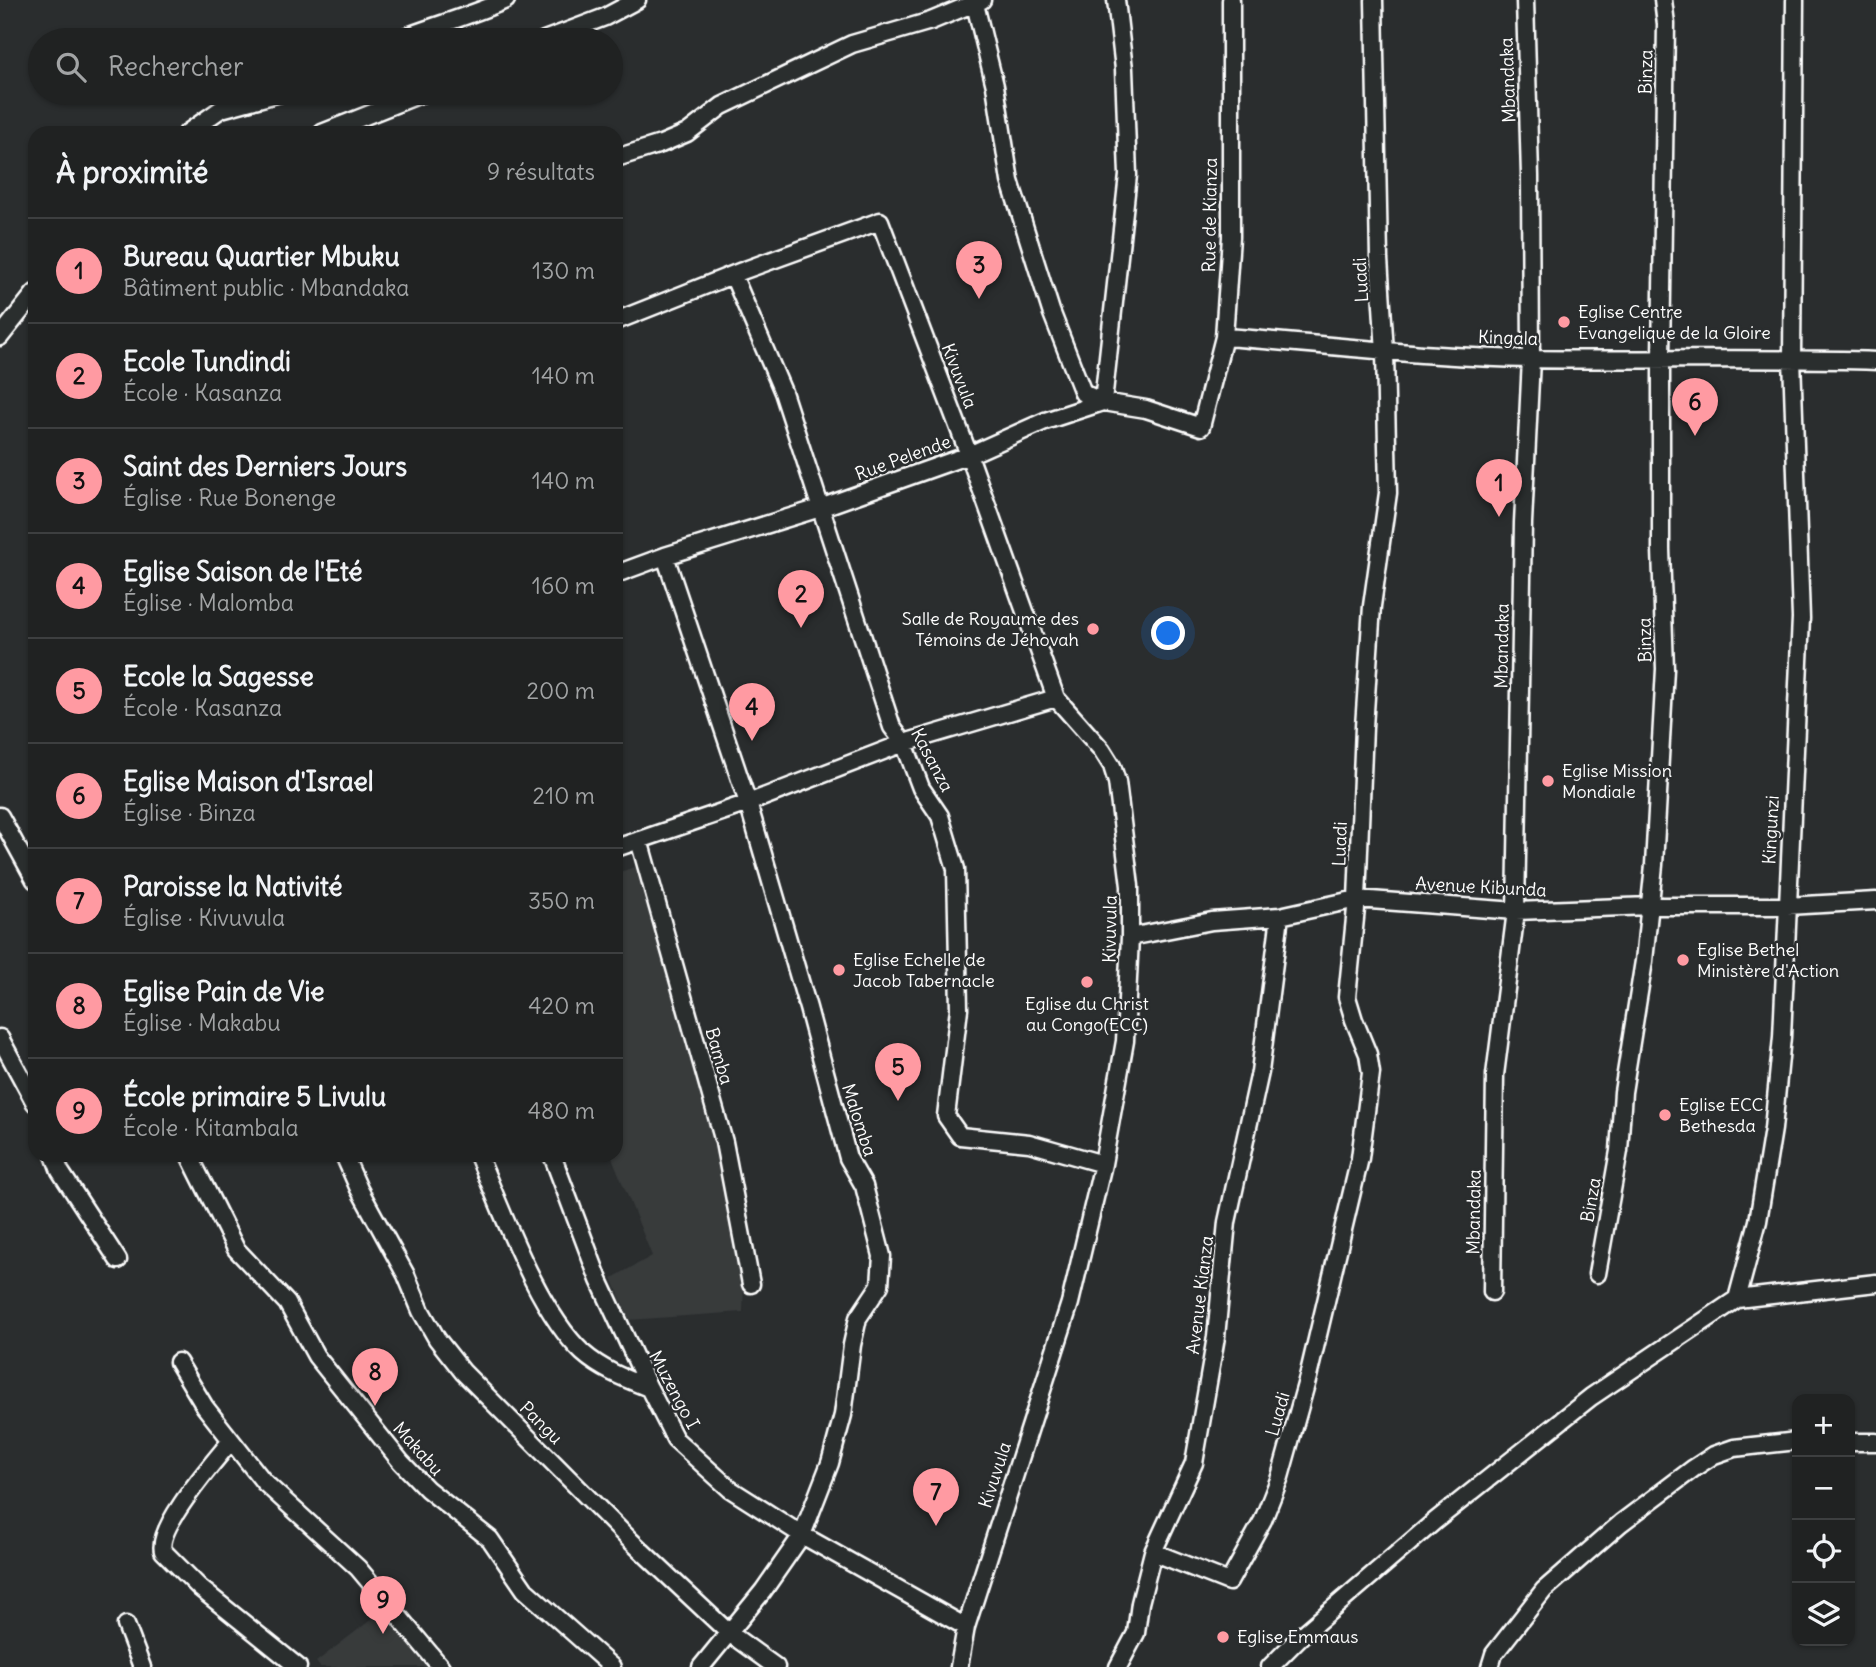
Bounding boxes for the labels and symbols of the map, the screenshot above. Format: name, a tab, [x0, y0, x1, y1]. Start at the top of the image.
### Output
street label: Mbandaka	[1495, 37, 1520, 123]
street label: Binza	[1634, 49, 1657, 95]
street label: Rue de Kianza	[1197, 157, 1222, 273]
pin: 3	[956, 241, 1002, 299]
street label: Luadi	[1348, 257, 1373, 303]
place label: Eglise Centre Evangelique de la Gloire	[1578, 300, 1771, 344]
marker: Eglise Centre Evangelique de la Gloire	[1556, 314, 1572, 330]
street label: Kingala	[1478, 325, 1539, 350]
street label: Kivuvula	[937, 340, 982, 412]
pin: 6	[1672, 378, 1718, 436]
street label: Rue Pelende	[852, 430, 954, 485]
pin: 1	[1476, 459, 1522, 517]
pin: 2	[778, 570, 824, 628]
street label: Mbandaka	[1489, 603, 1514, 689]
place label: Salle de Royaume des Témoins de Jéhovah	[902, 607, 1079, 651]
your location	[1151, 616, 1185, 650]
street label: Binza	[1633, 617, 1656, 663]
marker: Salle de Royaume des Témoins de Jéhovah	[1085, 621, 1101, 637]
pin: 4	[729, 683, 775, 741]
street label: Kasanza	[906, 724, 959, 796]
place label: Eglise Mission Mondiale	[1562, 759, 1672, 803]
marker: Eglise Mission Mondiale	[1540, 773, 1556, 789]
street label: Kingunzi	[1757, 795, 1784, 865]
street label: Luadi	[1327, 821, 1352, 867]
street label: Avenue Kibunda	[1415, 872, 1547, 901]
street label: Kivuvula	[1097, 895, 1122, 963]
place label: Eglise Bethel Ministère d'Action	[1697, 938, 1839, 982]
place label: Eglise Echelle de Jacob Tabernacle	[853, 948, 995, 992]
marker: Eglise Bethel Ministère d'Action	[1675, 952, 1691, 968]
marker: Eglise Echelle de Jacob Tabernacle	[831, 962, 847, 978]
marker: Eglise du Christ au Congo(ECC)	[1079, 974, 1095, 990]
place label: Eglise du Christ au Congo(ECC)	[1025, 992, 1149, 1036]
street label: Bamba	[700, 1025, 739, 1087]
pin: 5	[875, 1043, 921, 1101]
street label: Malomba	[837, 1081, 882, 1159]
place label: Eglise ECC Bethesda	[1679, 1093, 1763, 1137]
marker: Eglise ECC Bethesda	[1657, 1107, 1673, 1123]
street label: Mbandaka	[1461, 1169, 1486, 1255]
street label: Binza	[1575, 1176, 1606, 1224]
street label: Avenue Kianza	[1181, 1234, 1218, 1356]
street label: Muzengo I	[644, 1347, 705, 1433]
pin: 8	[352, 1348, 398, 1406]
street label: Luadi	[1260, 1389, 1295, 1439]
street label: Pangu	[515, 1396, 568, 1449]
street label: Makabu	[388, 1417, 449, 1480]
street label: Kivuvula	[973, 1439, 1016, 1511]
pin: 7	[913, 1468, 959, 1526]
pin: 9	[360, 1576, 406, 1634]
place label: Eglise Emmaus	[1237, 1625, 1359, 1648]
marker: Eglise Emmaus	[1215, 1629, 1231, 1645]

